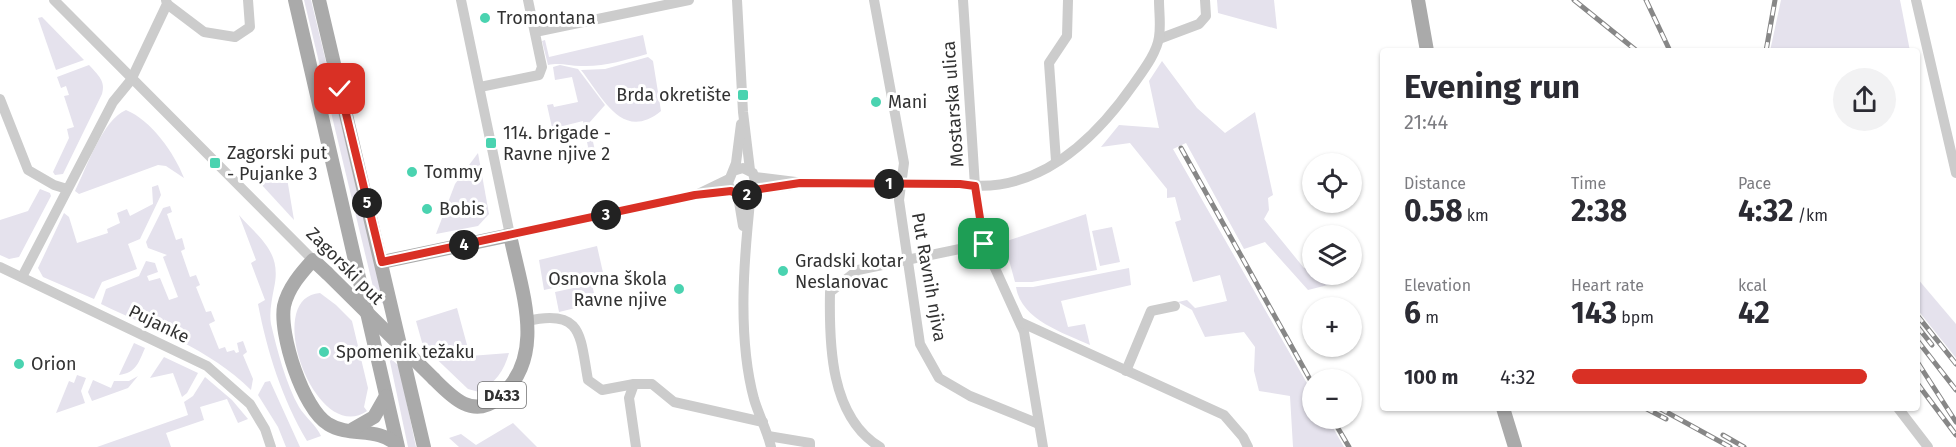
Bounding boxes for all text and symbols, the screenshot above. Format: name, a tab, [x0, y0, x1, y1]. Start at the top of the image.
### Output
place label: Tromontana	[497, 7, 596, 29]
marker: Tromontana	[478, 11, 492, 25]
street label: Mostarska ulica	[938, 40, 968, 168]
pin	[314, 63, 365, 114]
text: Evening run	[1404, 67, 1580, 107]
button: share	[1833, 68, 1896, 131]
icon: check	[323, 72, 356, 105]
place label: Brda okretište	[616, 84, 731, 106]
marker: Brda okretište	[736, 88, 750, 102]
place label: Mani	[888, 91, 927, 113]
marker: Mani	[869, 95, 883, 109]
text: 21:44	[1404, 110, 1448, 134]
place label: 114. brigade - Ravne njive 2	[503, 122, 611, 165]
marker: 114. brigade - Ravne njive 2	[484, 136, 498, 150]
place label: Zagorski put - Pujanke 3	[227, 142, 328, 185]
map controls	[1302, 153, 1362, 429]
button: locate	[1302, 153, 1362, 213]
marker: Zagorski put - Pujanke 3	[208, 156, 222, 170]
place label: Tommy	[424, 161, 483, 183]
marker: Tommy	[405, 165, 419, 179]
pin: 1	[874, 169, 904, 199]
text: 1	[885, 174, 893, 193]
text: Distance	[1404, 174, 1466, 193]
text: Time	[1571, 174, 1606, 193]
text: Pace	[1738, 174, 1771, 193]
pin: 2	[732, 180, 762, 210]
text: 2	[743, 185, 751, 204]
pin: 5	[352, 188, 382, 218]
text: 5	[363, 193, 371, 212]
text: 0.58	[1404, 193, 1463, 229]
text: 2:38	[1571, 193, 1627, 229]
text: 4:32	[1738, 193, 1793, 229]
place label: Bobis	[439, 198, 485, 220]
pin: 3	[591, 200, 621, 230]
marker: Bobis	[420, 202, 434, 216]
text: 3	[602, 205, 610, 224]
text: km	[1463, 206, 1489, 225]
text: /km	[1793, 206, 1828, 225]
street label: Put Ravnih njiva	[907, 211, 951, 343]
pin	[958, 218, 1009, 269]
street label: Zagorski put	[302, 223, 389, 310]
button: layers	[1302, 225, 1362, 285]
icon: arrive	[967, 227, 1000, 260]
pin: 4	[449, 230, 479, 260]
text: 4	[459, 235, 469, 254]
place label: Gradski kotar Neslanovac	[795, 250, 903, 293]
marker: Gradski kotar Neslanovac	[776, 264, 790, 278]
place label: Osnovna škola Ravne njive	[548, 268, 667, 311]
text: Elevation	[1404, 276, 1471, 295]
text: Heart rate	[1571, 276, 1644, 295]
text: kcal	[1738, 276, 1767, 295]
marker: Osnovna škola Ravne njive	[672, 282, 686, 296]
text: 6	[1404, 295, 1421, 331]
text: 143	[1571, 295, 1617, 331]
text: 42	[1738, 295, 1770, 331]
button: +	[1302, 297, 1362, 357]
street label: Pujanke	[125, 300, 193, 348]
text: m	[1421, 308, 1439, 327]
text: bpm	[1617, 308, 1654, 327]
place label: Spomenik težaku	[336, 341, 475, 363]
marker: Spomenik težaku	[317, 345, 331, 359]
place label: Orion	[31, 353, 77, 375]
marker: Orion	[12, 357, 26, 371]
text: 100 m	[1404, 365, 1458, 389]
text: 4:32	[1500, 365, 1535, 389]
button: −	[1302, 369, 1362, 429]
road number: D433	[478, 382, 526, 408]

